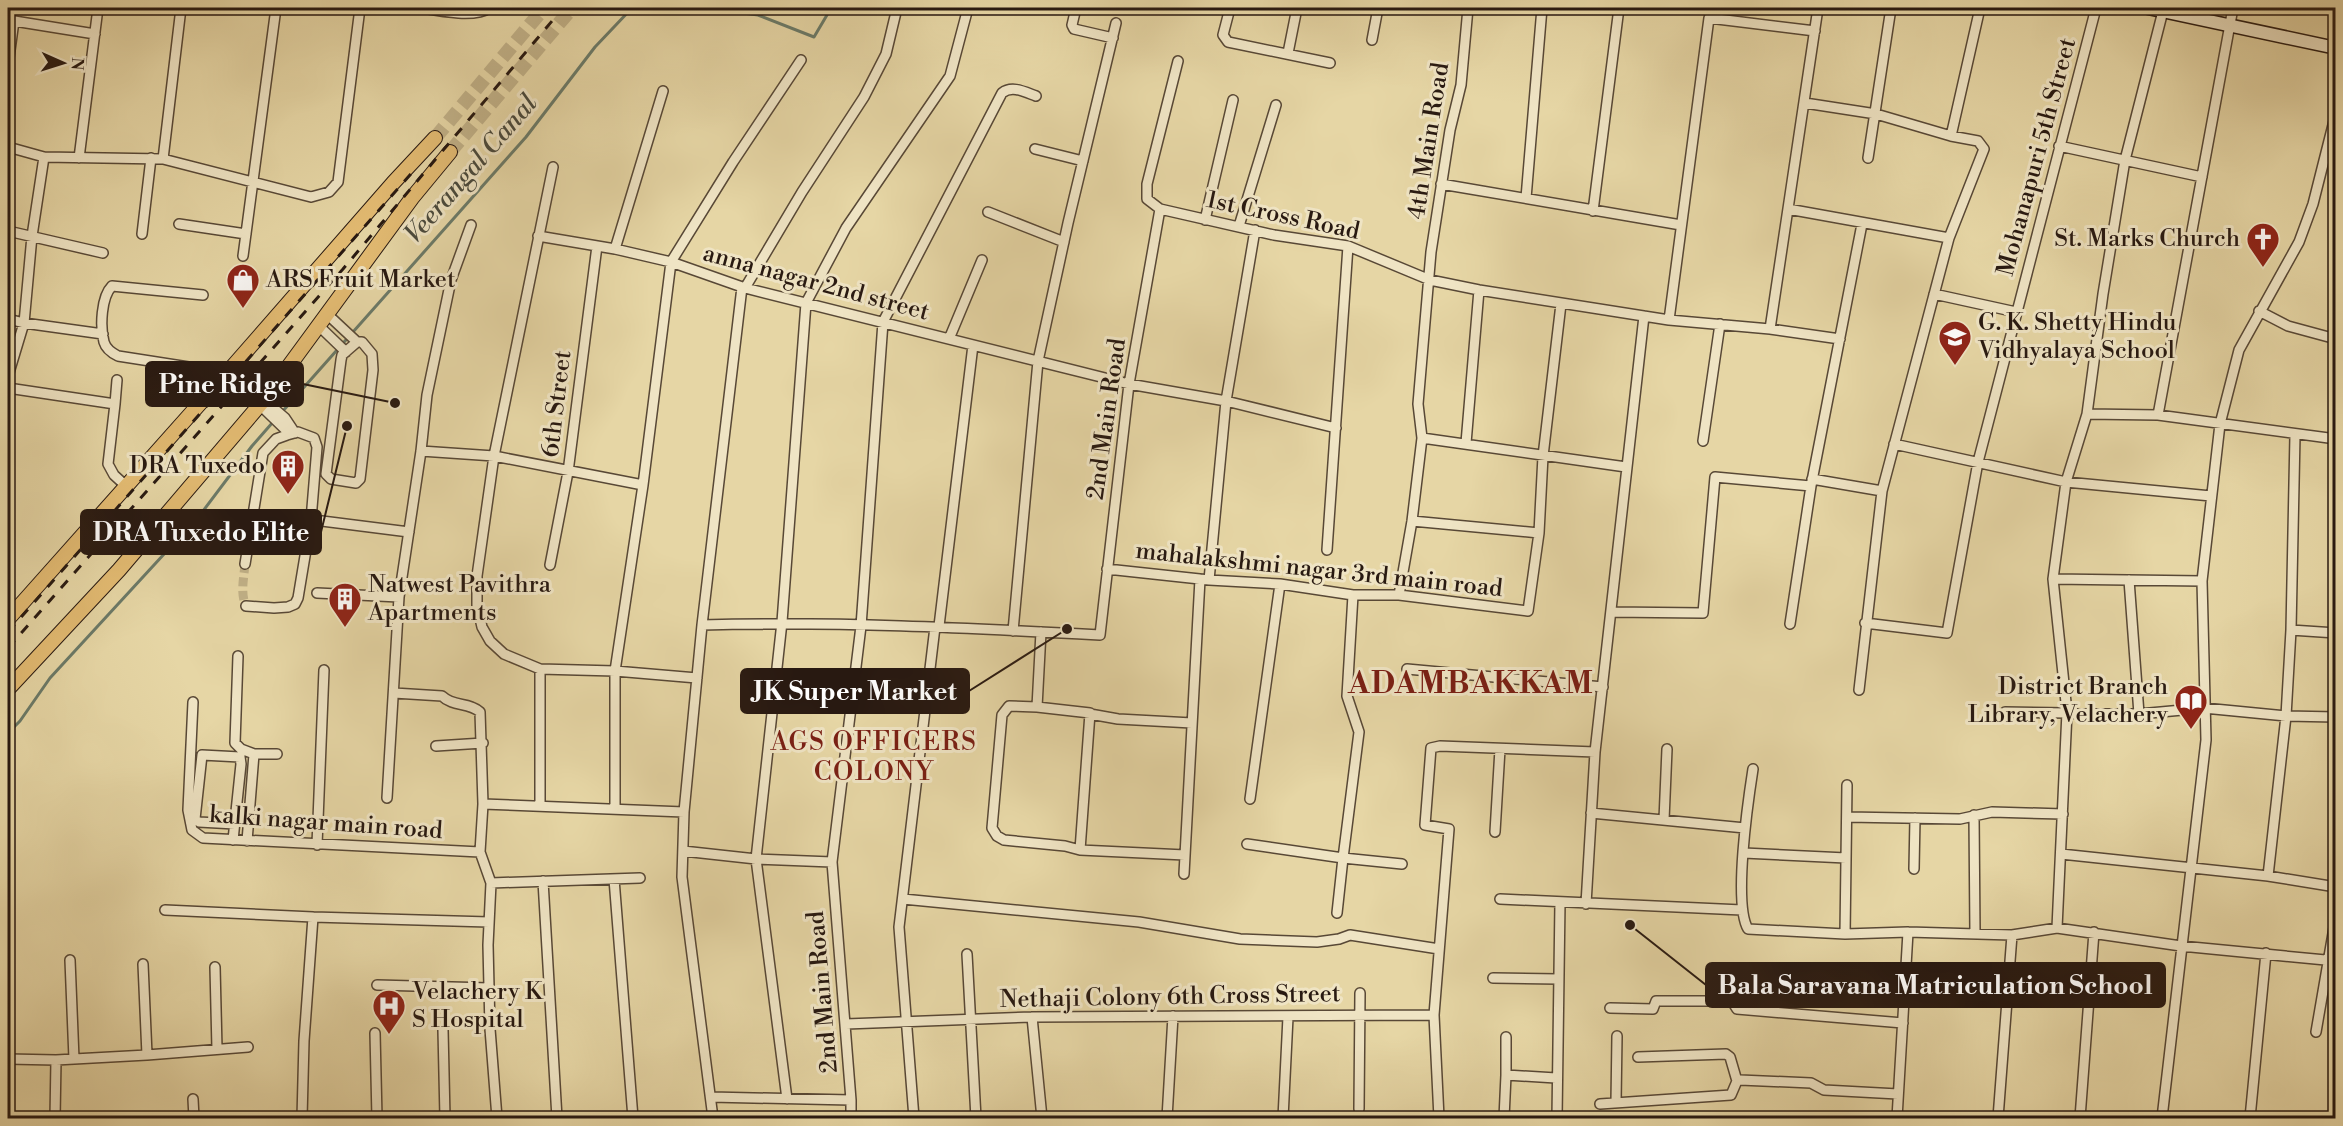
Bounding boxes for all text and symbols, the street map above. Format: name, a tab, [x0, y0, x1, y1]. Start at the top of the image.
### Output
north arrow	[33, 33, 93, 93]
street label: Mohanapuri 5th Street	[1991, 34, 2083, 279]
text: N	[67, 57, 87, 71]
street label: 4th Main Road	[1402, 60, 1456, 222]
water label: Veerangal Canal	[398, 88, 545, 250]
street label: 1st Cross Road	[1204, 185, 1363, 247]
church icon: St. Marks Church	[2245, 221, 2281, 268]
place label: St. Marks Church	[2054, 224, 2240, 254]
street label: anna nagar 2nd street	[700, 238, 933, 328]
shop icon: ARS Fruit Market	[225, 262, 261, 309]
place label: ARS Fruit Market	[265, 265, 456, 295]
place label: G. K. Shetty Hindu Vidhyalaya School	[1977, 308, 2177, 366]
school or university icon: G. K. Shetty Hindu Vidhyalaya School	[1937, 319, 1973, 366]
street label: 2nd Main Road	[1081, 336, 1133, 502]
street label: 6th Street	[536, 348, 579, 459]
callout: Pine Ridge	[146, 362, 303, 406]
text: Pine Ridge	[158, 369, 292, 401]
building icon: DRA Tuxedo	[270, 448, 306, 495]
place label: DRA Tuxedo	[129, 451, 265, 481]
callout: DRA Tuxedo Elite	[81, 510, 321, 554]
text: DRA Tuxedo Elite	[93, 517, 309, 549]
street label: mahalakshmi nagar 3rd main road	[1134, 536, 1504, 604]
place label: Natwest Pavithra Apartments	[367, 570, 552, 628]
building icon: Natwest Pavithra Apartments	[327, 581, 363, 628]
district label: ADAMBAKKAM	[1347, 665, 1594, 703]
callout: JK Super Market	[741, 669, 969, 713]
place label: District Branch Library, Velachery	[1968, 672, 2168, 730]
text: JK Super Market	[750, 676, 958, 708]
library icon: District Branch Library, Velachery	[2173, 683, 2209, 730]
district label: AGS OFFICERS COLONY	[769, 726, 978, 788]
street label: kalki nagar main road	[208, 800, 444, 846]
street label: 2nd Main Road	[801, 909, 845, 1074]
callout: Bala Saravana Matriculation School	[1706, 963, 2165, 1007]
text: Bala Saravana Matriculation School	[1717, 970, 2153, 1002]
place label: Velachery K S Hospital	[411, 977, 544, 1035]
street label: Nethaji Colony 6th Cross Street	[999, 979, 1341, 1015]
hospital icon: Velachery K S Hospital	[371, 988, 407, 1035]

